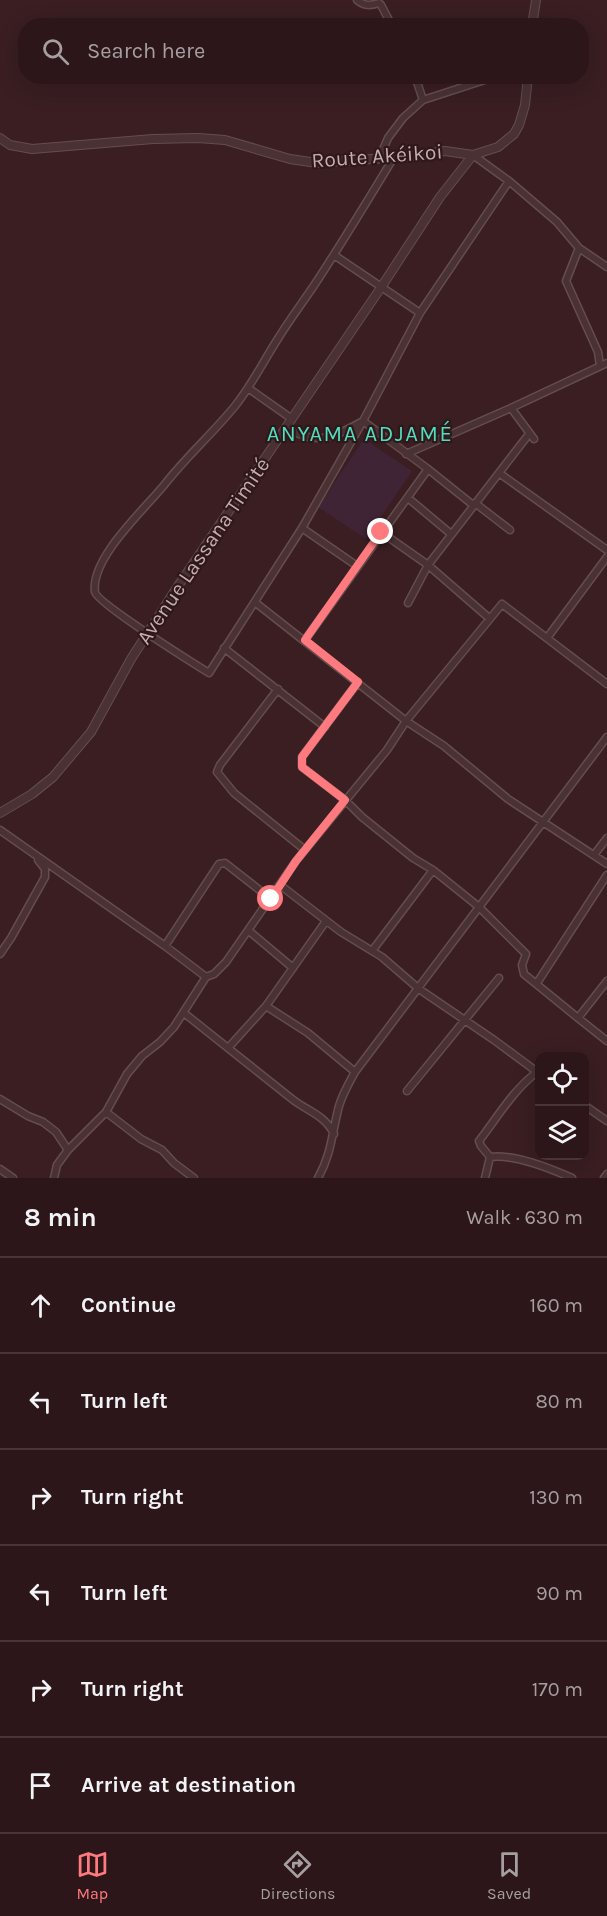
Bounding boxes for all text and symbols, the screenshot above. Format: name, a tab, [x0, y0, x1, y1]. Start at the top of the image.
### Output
search box	[18, 18, 589, 84]
icon: search	[39, 35, 72, 68]
text: Search here	[87, 38, 205, 64]
street label: Route Akéikoi	[311, 139, 443, 173]
district label: ANYAMA ADJAMÉ	[267, 420, 453, 447]
street label: Avenue Lassana Timité	[132, 453, 274, 649]
route end	[367, 518, 393, 544]
route start	[257, 885, 283, 911]
map controls	[535, 1052, 589, 1160]
button: locate	[535, 1052, 589, 1106]
button: layers	[535, 1106, 589, 1160]
text: 8 min	[24, 1202, 97, 1233]
text: Walk · 630 m	[466, 1206, 583, 1229]
icon: ahead	[24, 1289, 57, 1322]
text: Continue	[81, 1292, 176, 1318]
text: 160 m	[530, 1294, 583, 1317]
icon: left	[24, 1385, 57, 1418]
text: Turn left	[81, 1388, 168, 1414]
text: 80 m	[535, 1390, 583, 1413]
icon: right	[24, 1481, 57, 1514]
text: Turn right	[81, 1484, 184, 1510]
text: 130 m	[529, 1486, 583, 1509]
icon: left	[24, 1577, 57, 1610]
text: Turn left	[81, 1580, 168, 1606]
text: 90 m	[536, 1582, 583, 1605]
icon: right	[24, 1673, 57, 1706]
text: Turn right	[81, 1676, 184, 1702]
text: 170 m	[532, 1678, 583, 1701]
icon: arrive	[24, 1769, 57, 1802]
text: Arrive at destination	[81, 1772, 296, 1798]
tab: Map	[76, 1848, 109, 1903]
tab: Directions	[260, 1848, 335, 1903]
tab: Saved	[487, 1848, 531, 1903]

